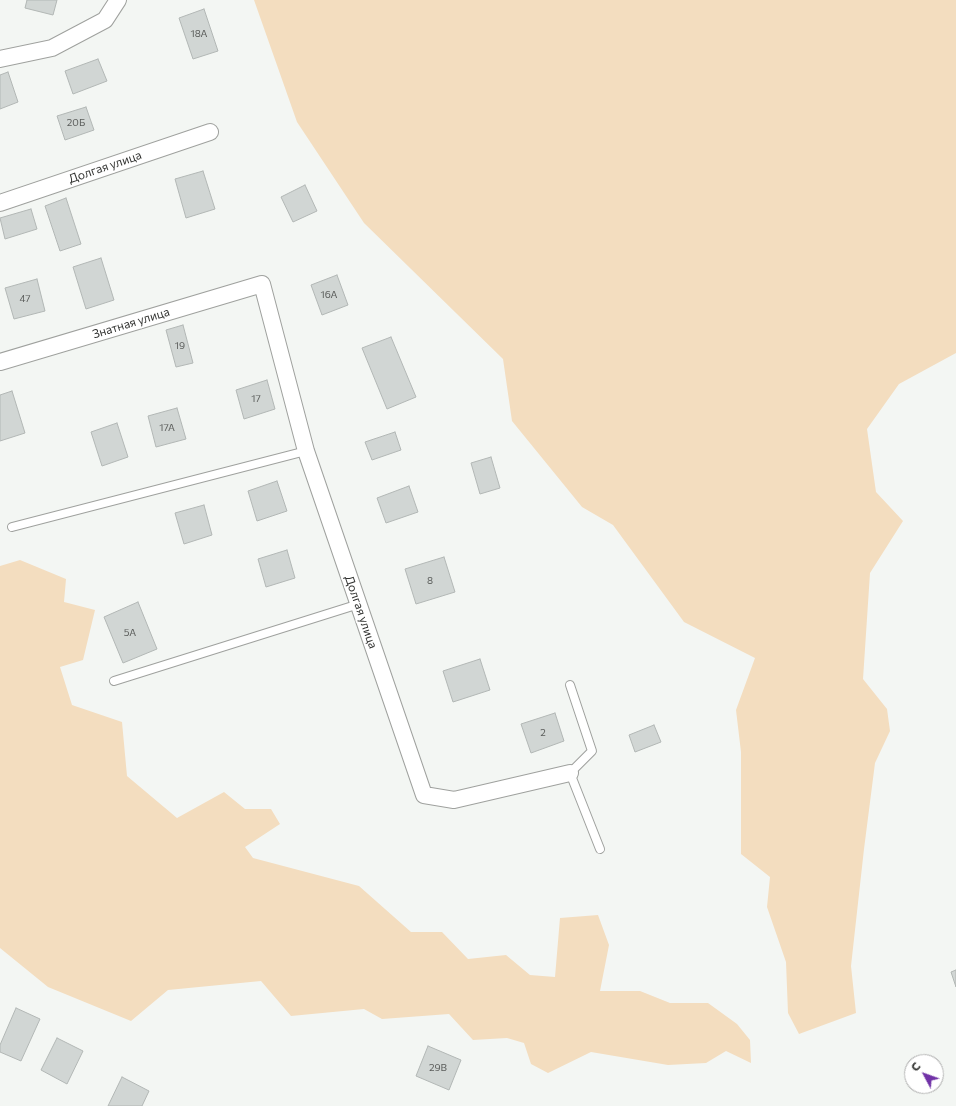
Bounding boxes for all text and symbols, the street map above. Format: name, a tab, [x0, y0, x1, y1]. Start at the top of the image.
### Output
house number: 18А	[190, 28, 208, 40]
house number: 20Б	[67, 117, 85, 129]
street label: Долгая улица	[67, 148, 143, 186]
house number: 16А	[320, 289, 338, 301]
house number: 47	[19, 293, 31, 305]
street label: Знатная улица	[91, 304, 171, 342]
house number: 19	[175, 340, 185, 352]
house number: 17	[251, 393, 261, 405]
house number: 17А	[159, 422, 175, 434]
street label: Долгая улица	[342, 574, 380, 650]
house number: 8	[427, 575, 433, 587]
house number: 5А	[124, 627, 136, 639]
house number: 2	[540, 727, 546, 739]
north arrow	[904, 1054, 944, 1094]
text: С	[908, 1059, 923, 1074]
house number: 29В	[429, 1062, 447, 1074]

